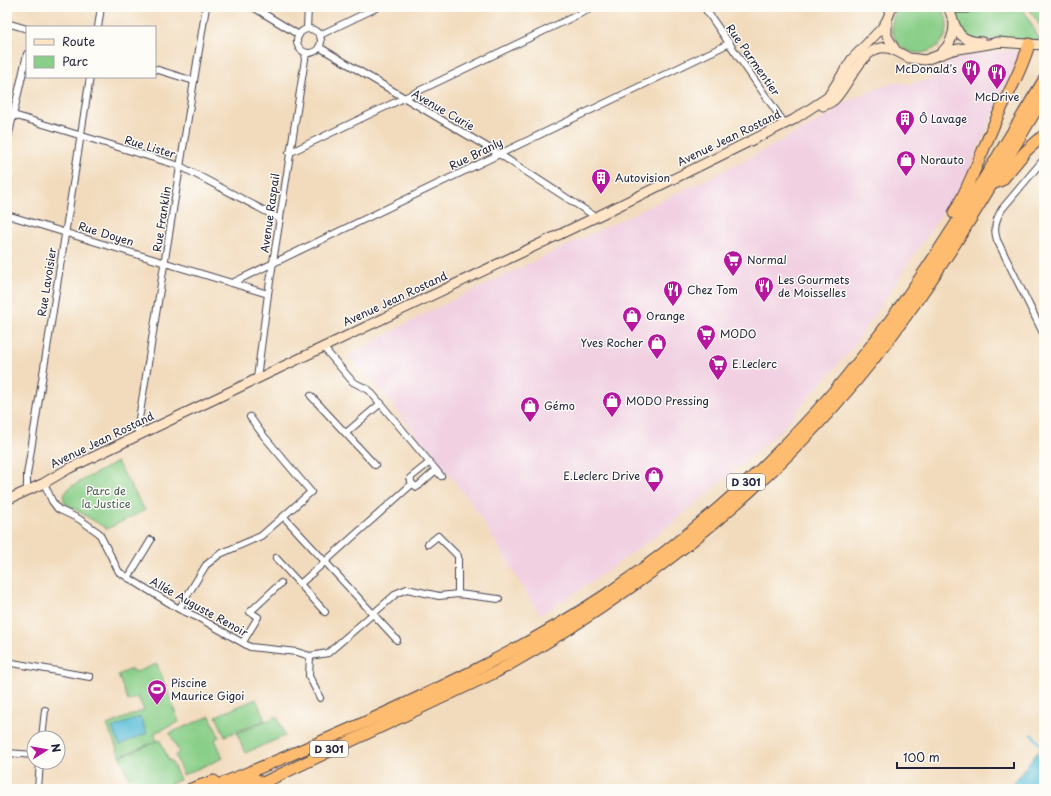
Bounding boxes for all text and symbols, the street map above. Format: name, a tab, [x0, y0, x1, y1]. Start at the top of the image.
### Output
street label: Rue Parmentier	[722, 20, 784, 99]
legend	[26, 26, 156, 78]
text: Route	[62, 32, 95, 50]
text: Parc	[62, 52, 88, 70]
restaurant icon: McDonald's	[960, 58, 982, 86]
place label: McDonald's	[895, 60, 957, 77]
restaurant icon: McDrive	[986, 62, 1008, 90]
street label: Avenue Curie	[409, 85, 478, 135]
place label: McDrive	[975, 88, 1019, 105]
street label: Avenue Jean Rostand	[674, 105, 784, 170]
building icon: Ô Lavage	[894, 108, 916, 136]
place label: Ô Lavage	[919, 110, 967, 127]
street label: Rue Lister	[122, 131, 179, 163]
street label: Rue Branly	[446, 133, 506, 174]
shop icon: Norauto	[895, 149, 917, 177]
place label: Norauto	[920, 151, 964, 168]
building icon: Autovision	[590, 167, 612, 195]
place label: Autovision	[615, 169, 670, 186]
street label: Avenue Raspail	[256, 172, 283, 254]
street label: Rue Franklin	[148, 185, 175, 253]
street label: Rue Doyen	[76, 217, 136, 250]
street label: Rue Lavoisier	[33, 246, 60, 318]
supermarket icon: Normal	[722, 249, 744, 277]
place label: Normal	[747, 251, 787, 268]
street label: Avenue Jean Rostand	[340, 267, 450, 330]
place label: Les Gourmets de Moisselles	[778, 271, 850, 301]
restaurant icon: Les Gourmets de Moisselles	[753, 275, 775, 303]
restaurant icon: Chez Tom	[662, 279, 684, 307]
place label: Chez Tom	[687, 281, 738, 298]
shop icon: Orange	[621, 305, 643, 333]
place label: Orange	[646, 307, 685, 324]
supermarket icon: MODO	[695, 323, 717, 351]
place label: MODO	[720, 325, 757, 342]
shop icon: Yves Rocher	[646, 332, 668, 360]
place label: Yves Rocher	[581, 334, 644, 351]
supermarket icon: E.Leclerc	[707, 353, 729, 381]
place label: E.Leclerc	[732, 355, 777, 372]
shop icon: MODO Pressing	[601, 390, 623, 418]
place label: MODO Pressing	[626, 392, 709, 409]
shop icon: Gémo	[519, 395, 541, 423]
place label: Gémo	[544, 397, 575, 414]
street label: Avenue Jean Rostand	[47, 407, 157, 472]
shop icon: E.Leclerc Drive	[643, 465, 665, 493]
place label: E.Leclerc Drive	[563, 467, 640, 484]
road number: D 301	[727, 474, 765, 490]
park label: Parc de la Justice	[81, 482, 131, 512]
street label: Allée Auguste Renoir	[147, 572, 252, 641]
place label: Piscine Maurice Gigoi	[171, 674, 244, 704]
sports icon: Piscine Maurice Gigoi	[146, 678, 168, 706]
north arrow	[26, 730, 66, 770]
road number: D 301	[310, 741, 348, 757]
text: N	[47, 742, 66, 754]
scale bar	[897, 744, 1014, 770]
text: 100 m	[903, 748, 940, 766]

